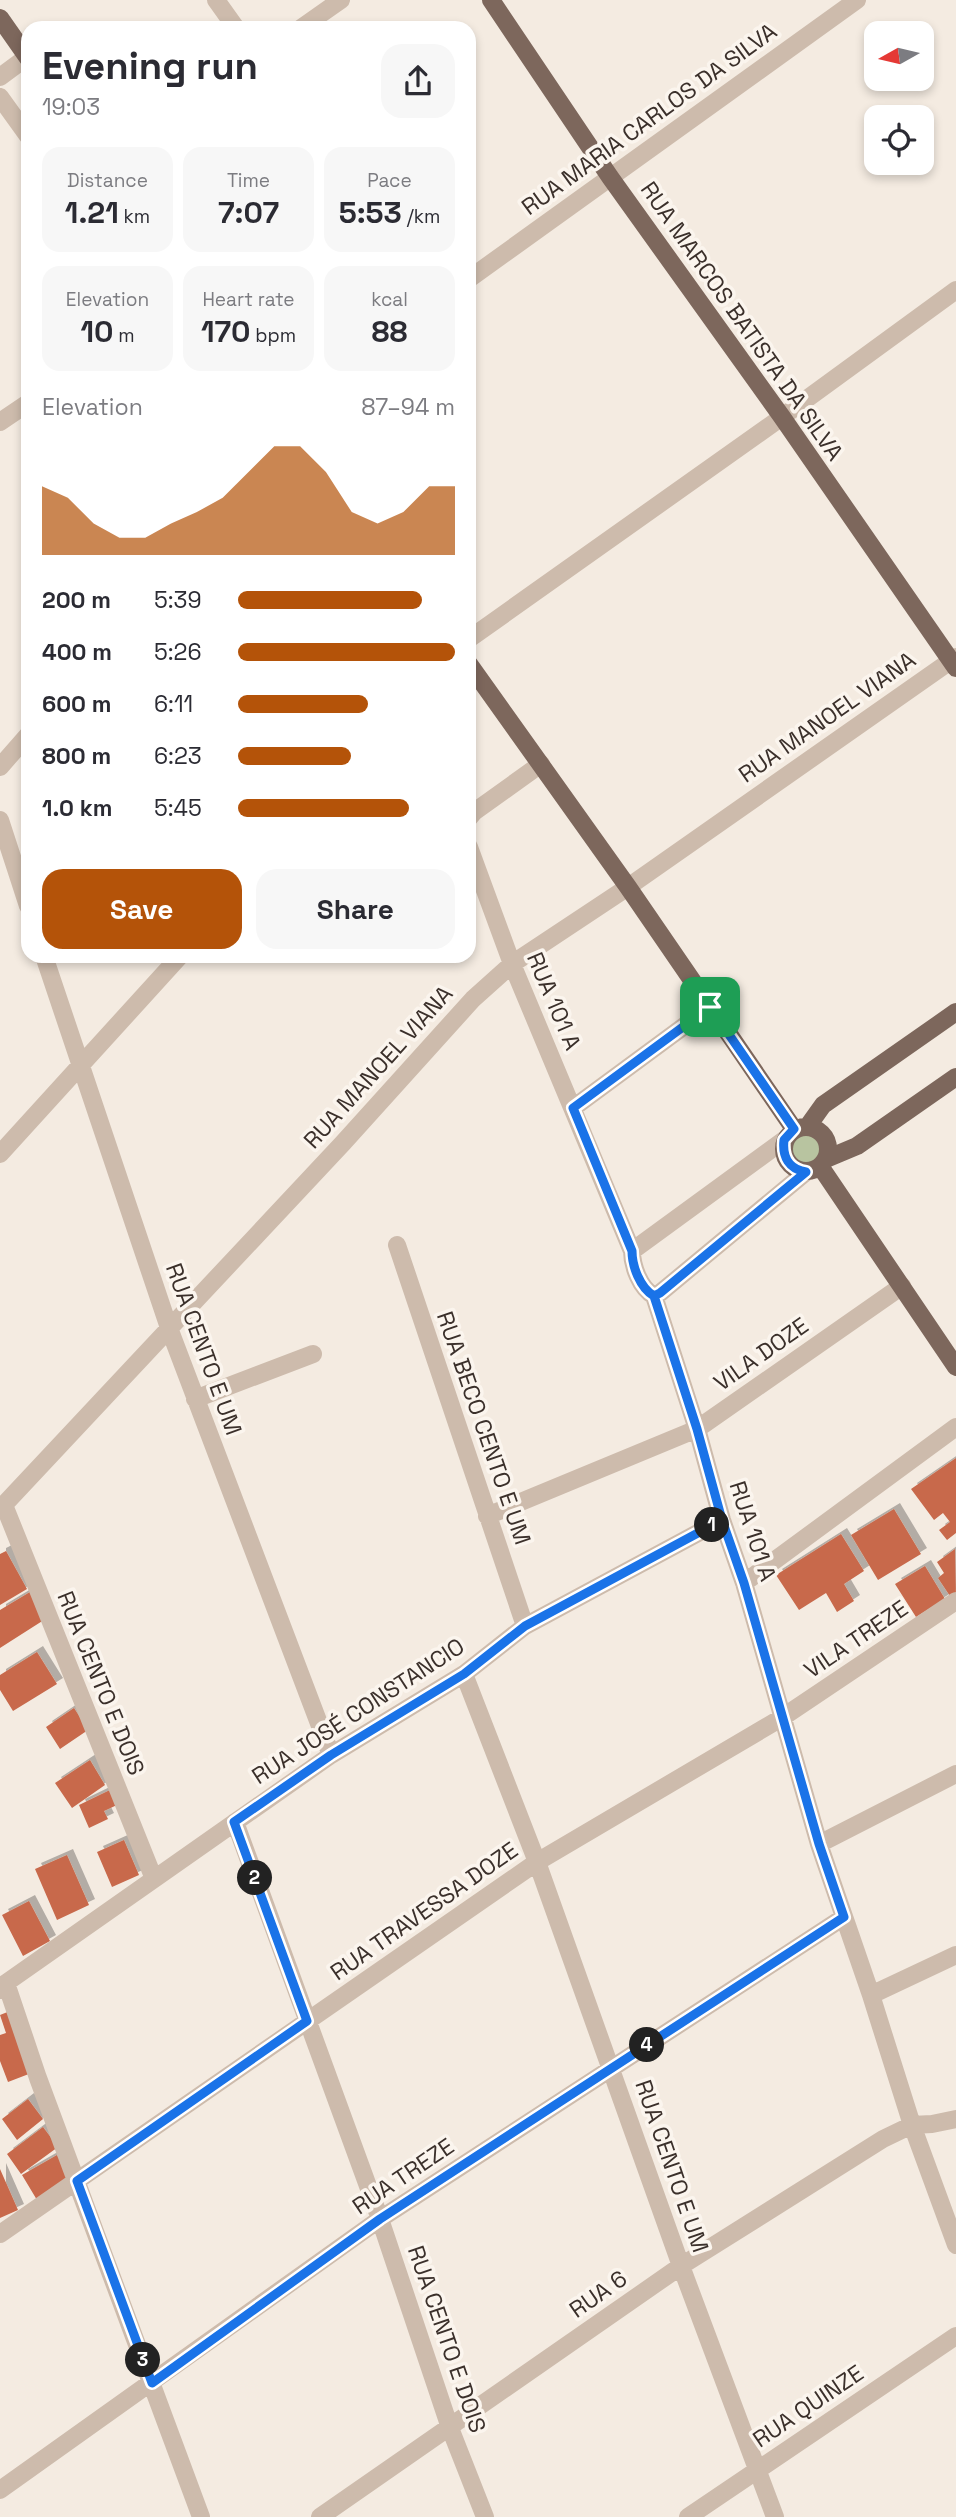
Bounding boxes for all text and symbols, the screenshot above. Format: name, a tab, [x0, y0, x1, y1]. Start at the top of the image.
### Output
street label: RUA MARIA CARLOS DA SILVA	[515, 16, 783, 222]
north arrow	[864, 21, 934, 91]
map controls	[864, 21, 934, 175]
text: Evening run	[42, 42, 258, 90]
button: share	[381, 44, 455, 118]
text: 19:03	[42, 92, 100, 122]
button: locate	[864, 105, 934, 175]
text: Distance	[67, 168, 148, 193]
text: Time	[227, 168, 270, 193]
text: Pace	[367, 168, 412, 193]
street label: RUA MARCOS BATISTA DA SILVA	[634, 176, 850, 466]
text: 1.21	[65, 193, 119, 232]
text: 7:07	[218, 193, 279, 232]
text: 5:53	[339, 193, 402, 232]
text: km	[119, 204, 150, 229]
text: /km	[402, 204, 440, 229]
text: Elevation	[66, 287, 149, 312]
text: Heart rate	[202, 287, 295, 312]
text: kcal	[371, 287, 408, 312]
text: 10	[80, 312, 113, 351]
text: 170	[201, 312, 250, 351]
text: 88	[372, 312, 408, 351]
text: m	[113, 323, 135, 348]
text: bpm	[250, 323, 296, 348]
text: Elevation	[42, 392, 143, 422]
text: 87–94 m	[361, 392, 455, 422]
text: 200 m	[42, 585, 111, 615]
text: 5:39	[154, 585, 202, 615]
text: 400 m	[42, 637, 112, 667]
text: 5:26	[154, 637, 202, 667]
street label: RUA MANOEL VIANA	[733, 645, 921, 789]
text: 600 m	[42, 689, 112, 719]
text: 6:11	[154, 689, 193, 719]
text: 800 m	[42, 741, 111, 771]
text: 6:23	[154, 741, 202, 771]
text: 1.0 km	[42, 793, 112, 823]
text: 5:45	[154, 793, 202, 823]
button: Save	[42, 869, 242, 949]
button: Share	[256, 869, 455, 949]
street label: RUA 101 A	[520, 947, 588, 1055]
pin	[680, 977, 740, 1037]
street label: RUA MANOEL VIANA	[297, 979, 459, 1155]
icon: arrive	[691, 988, 729, 1026]
street label: RUA CENTO E UM	[159, 1259, 249, 1439]
street label: RUA BECO CENTO E UM	[430, 1307, 538, 1549]
street label: VILA DOZE	[708, 1310, 814, 1398]
street label: RUA 101 A	[723, 1477, 783, 1585]
pin: 1	[694, 1508, 730, 1542]
text: 1	[707, 1512, 716, 1537]
street label: RUA CENTO E DOIS	[50, 1587, 152, 1779]
street label: VILA TREZE	[798, 1593, 914, 1685]
street label: RUA JOSÉ CONSTANCIO	[246, 1631, 470, 1791]
street label: RUA TRAVESSA DOZE	[324, 1835, 524, 1987]
pin: 2	[238, 1860, 272, 1896]
text: 2	[249, 1865, 260, 1890]
pin: 4	[630, 2028, 664, 2062]
text: 4	[640, 2032, 653, 2057]
street label: RUA CENTO E UM	[628, 2076, 716, 2256]
street label: RUA TREZE	[346, 2131, 460, 2221]
street label: RUA CENTO E DOIS	[401, 2241, 493, 2437]
street label: RUA 6	[563, 2263, 633, 2325]
pin: 3	[125, 2342, 160, 2378]
text: 3	[137, 2347, 148, 2372]
street label: RUA QUINZE	[747, 2358, 869, 2454]

